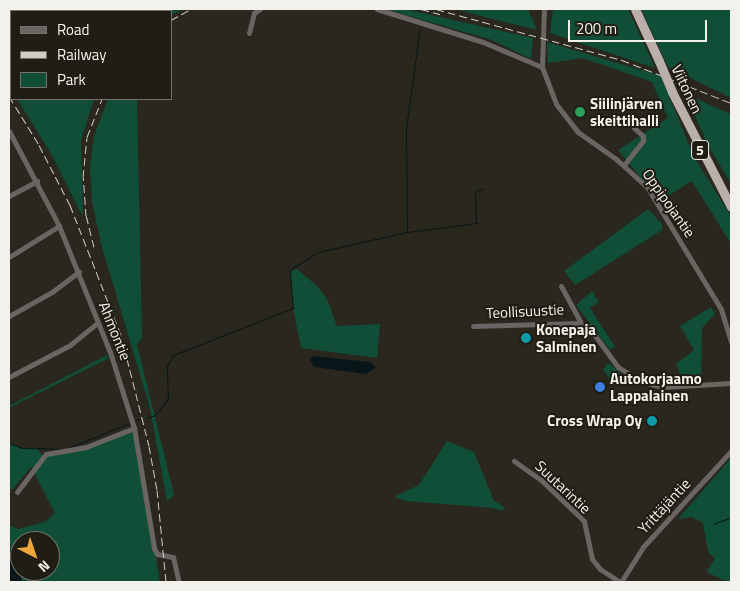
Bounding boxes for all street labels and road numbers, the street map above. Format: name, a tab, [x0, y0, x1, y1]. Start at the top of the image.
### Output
street label: Viitonen	[668, 62, 706, 116]
road number: 5	[690, 138, 710, 162]
street label: Oppipojantie	[639, 165, 699, 241]
street label: Ahmontie	[95, 299, 135, 363]
street label: Teollisuustie	[485, 300, 565, 322]
street label: Suutarintie	[531, 457, 595, 517]
street label: Yrittäjäntie	[634, 475, 694, 537]

